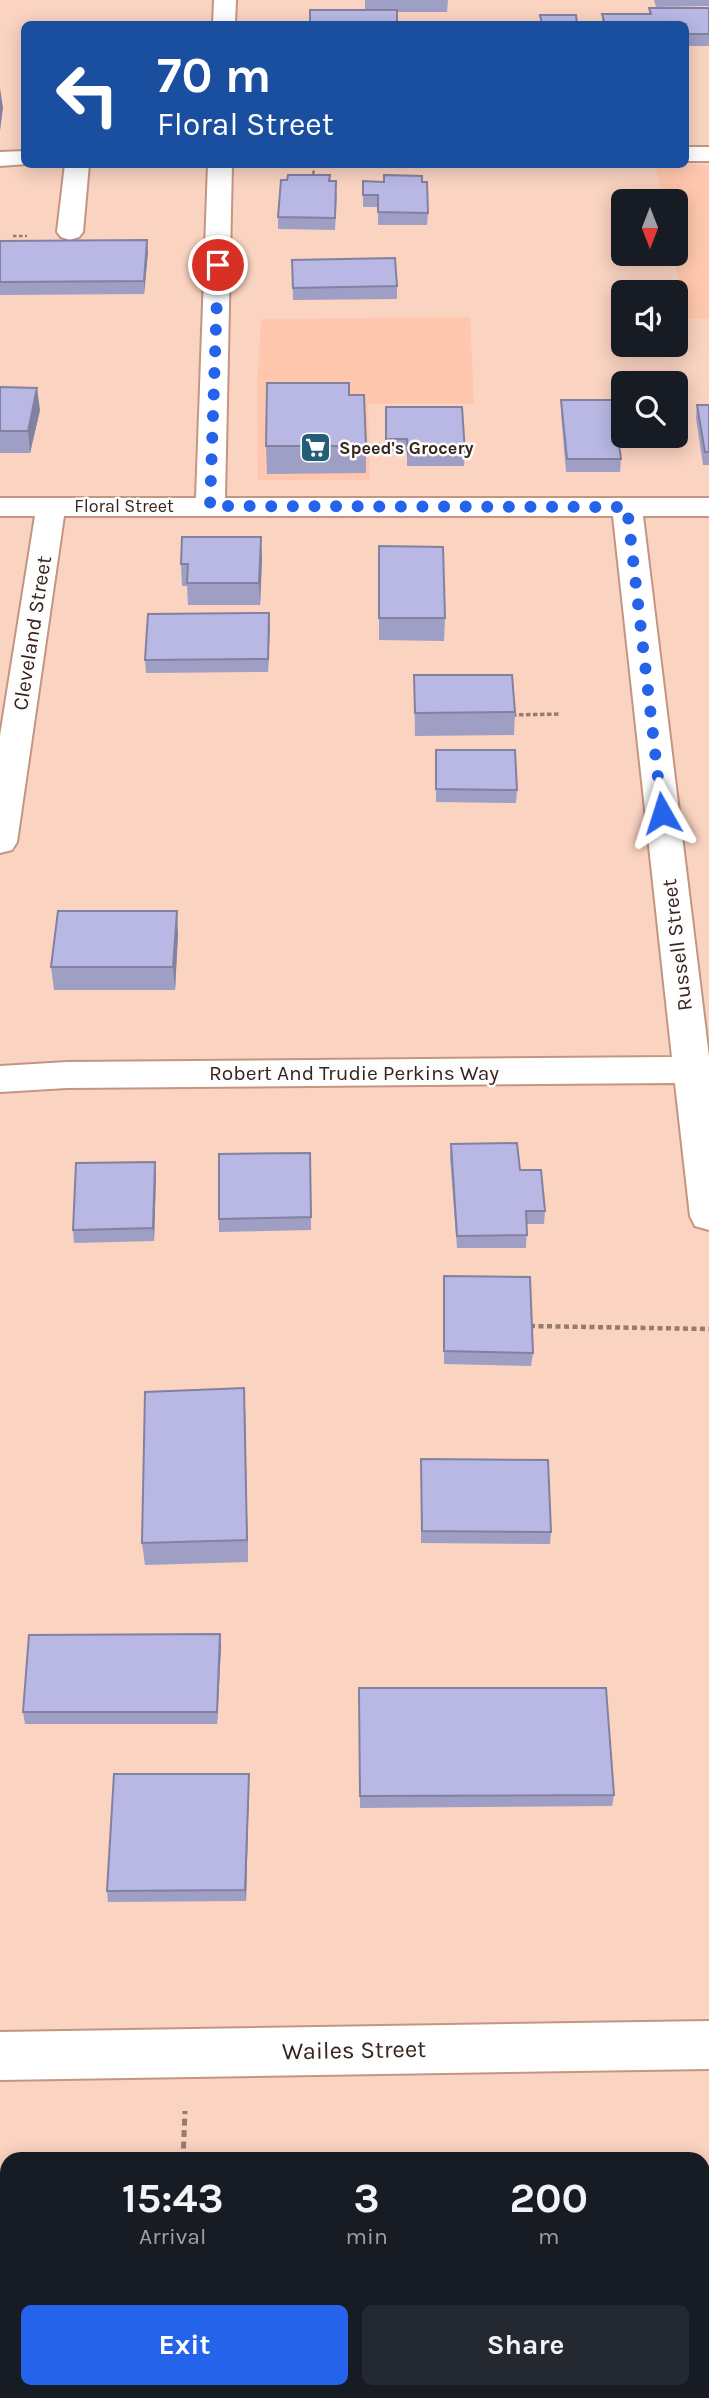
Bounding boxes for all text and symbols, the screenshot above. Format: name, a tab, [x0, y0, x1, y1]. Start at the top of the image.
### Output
text: 70 m	[157, 47, 271, 104]
icon: left	[42, 49, 133, 140]
text: Floral Street	[157, 106, 334, 143]
north arrow	[611, 189, 688, 266]
map controls	[611, 189, 688, 448]
pin	[188, 235, 248, 295]
icon: arrive	[199, 246, 237, 284]
button: sound	[611, 280, 688, 357]
button: search	[611, 371, 688, 448]
supermarket icon: Speed's Grocery	[299, 431, 333, 465]
place label: Speed's Grocery	[339, 437, 474, 459]
street label: Floral Street	[74, 495, 174, 517]
street label: Cleveland Street	[8, 554, 56, 712]
position arrow	[625, 776, 699, 850]
street label: Russell Street	[657, 878, 697, 1012]
street label: Robert And Trudie Perkins Way	[209, 1061, 499, 1085]
street label: Wailes Street	[282, 2035, 426, 2065]
text: 15:43	[122, 2173, 224, 2223]
text: 3	[354, 2173, 380, 2223]
text: 200	[510, 2173, 588, 2223]
text: Arrival	[139, 2223, 206, 2250]
text: min	[346, 2223, 388, 2250]
text: m	[538, 2223, 560, 2250]
button: Exit	[21, 2305, 348, 2385]
button: Share	[362, 2305, 689, 2385]

